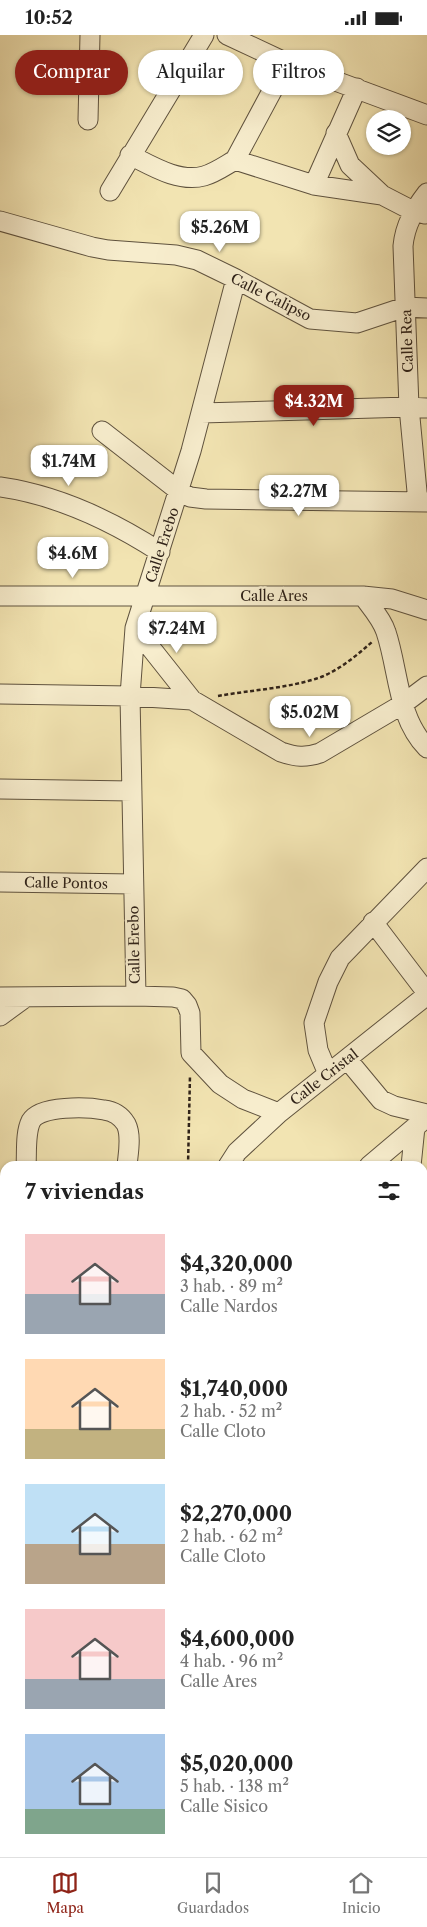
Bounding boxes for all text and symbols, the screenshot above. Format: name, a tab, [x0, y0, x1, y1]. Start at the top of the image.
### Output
text: 10:52	[25, 6, 73, 29]
chip: Comprar	[15, 50, 128, 95]
chip: Alquilar	[138, 50, 243, 95]
chip: Filtros	[253, 50, 344, 95]
map controls	[366, 110, 411, 155]
button: layers	[366, 110, 411, 155]
pin: $5.26M	[179, 211, 261, 253]
text: $5.26M	[191, 217, 249, 237]
street label: Calle Calipso	[228, 269, 314, 325]
street label: Calle Rea	[397, 308, 417, 373]
pin: $4.32M	[273, 385, 355, 427]
text: $4.32M	[285, 391, 343, 411]
pin: $1.74M	[28, 445, 110, 487]
text: $1.74M	[42, 451, 96, 471]
pin: $2.27M	[258, 475, 340, 517]
text: $2.27M	[270, 481, 328, 501]
street label: Calle Erebo	[141, 505, 183, 585]
pin: $4.6M	[38, 537, 108, 579]
text: $4.6M	[48, 543, 98, 563]
street label: Calle Ares	[240, 587, 308, 605]
pin: $7.24M	[136, 611, 218, 654]
text: $7.24M	[149, 618, 205, 638]
pin: $5.02M	[269, 695, 351, 738]
text: $5.02M	[281, 702, 339, 722]
street label: Calle Pontos	[24, 873, 108, 893]
street label: Calle Erebo	[124, 906, 144, 984]
street label: Calle Cristal	[286, 1045, 362, 1109]
icon: filters	[375, 1177, 403, 1205]
text: 7 viviendas	[25, 1179, 144, 1204]
text: $4,320,000	[180, 1251, 293, 1276]
icon: home	[65, 1254, 125, 1314]
text: 3 hab. · 89 m²	[180, 1276, 283, 1296]
text: Calle Nardos	[180, 1296, 278, 1316]
text: $1,740,000	[180, 1376, 288, 1401]
icon: home	[65, 1379, 125, 1439]
text: 2 hab. · 52 m²	[180, 1401, 282, 1421]
text: Calle Cloto	[180, 1421, 266, 1441]
text: $2,270,000	[180, 1501, 292, 1526]
icon: home	[65, 1504, 125, 1564]
text: 2 hab. · 62 m²	[180, 1526, 283, 1546]
text: Calle Cloto	[180, 1546, 266, 1566]
text: $4,600,000	[180, 1626, 295, 1651]
icon: home	[65, 1629, 125, 1689]
text: 4 hab. · 96 m²	[180, 1651, 283, 1671]
text: Calle Ares	[180, 1671, 257, 1691]
text: $5,020,000	[180, 1751, 293, 1776]
icon: home	[65, 1754, 125, 1814]
text: 5 hab. · 138 m²	[180, 1776, 289, 1796]
text: Calle Sisico	[180, 1796, 268, 1816]
tab: Mapa	[46, 1869, 84, 1917]
tab: Guardados	[177, 1869, 249, 1917]
tab: Inicio	[342, 1869, 380, 1917]

